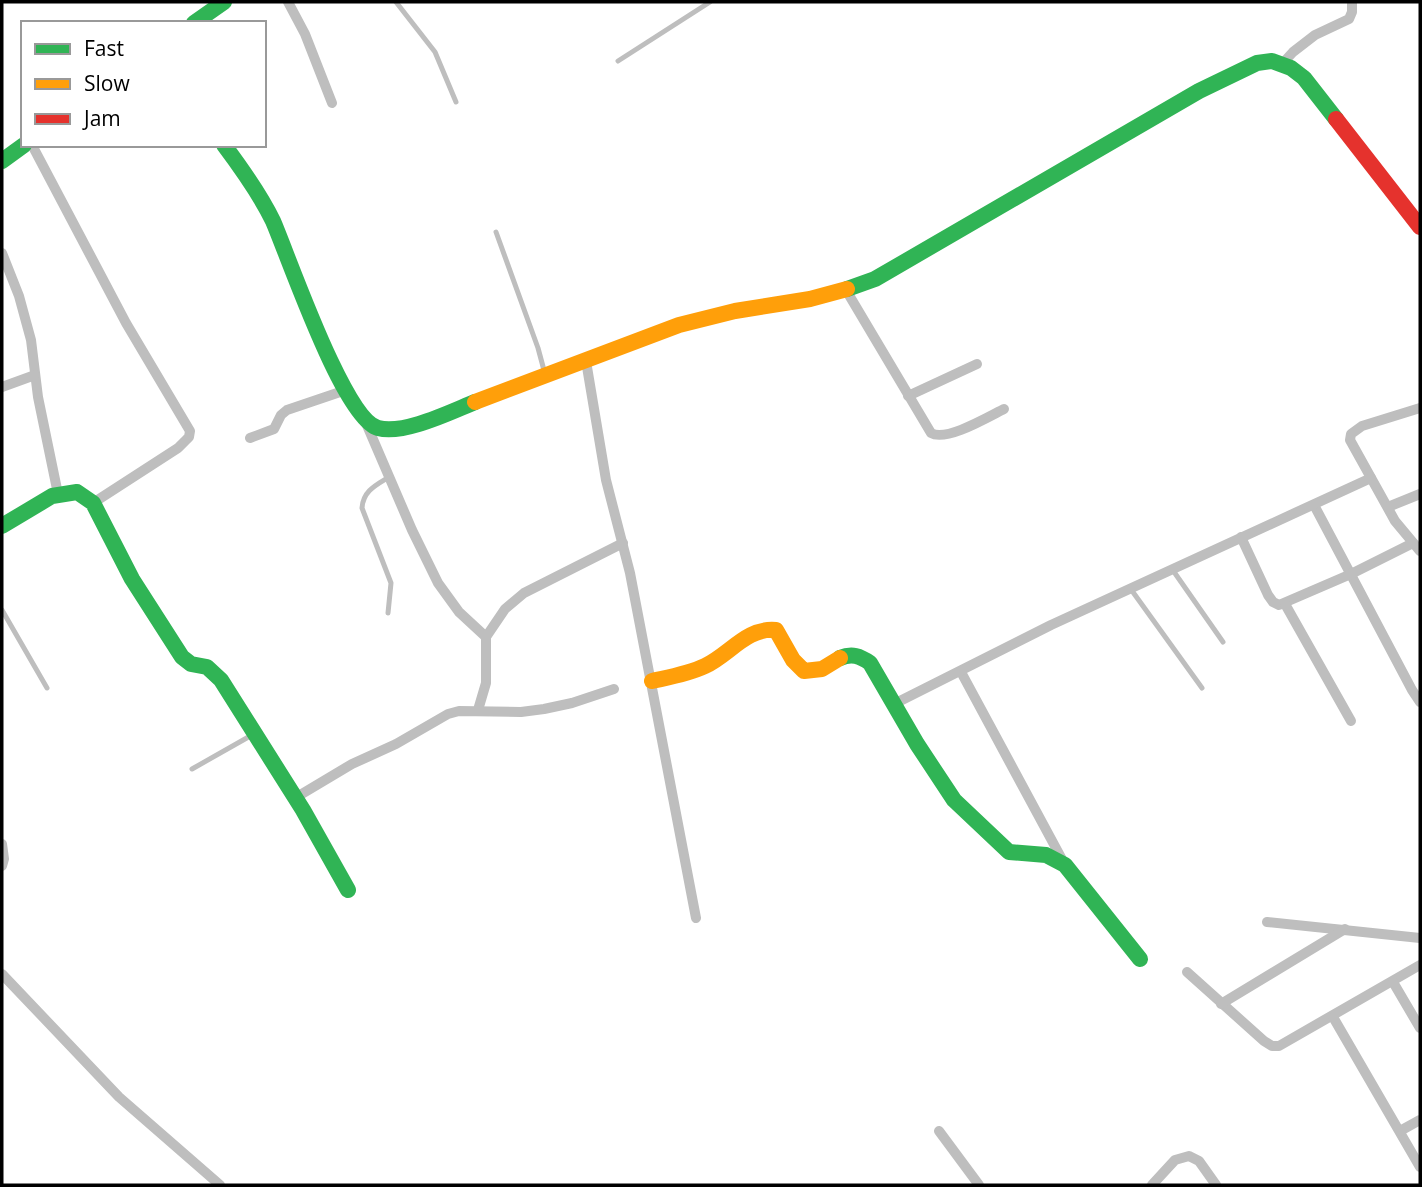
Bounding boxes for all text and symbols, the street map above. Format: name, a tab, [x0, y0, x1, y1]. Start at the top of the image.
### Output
legend	[21, 21, 266, 147]
text: Fast	[84, 34, 124, 62]
text: Slow	[84, 69, 130, 97]
text: Jam	[82, 104, 121, 132]

